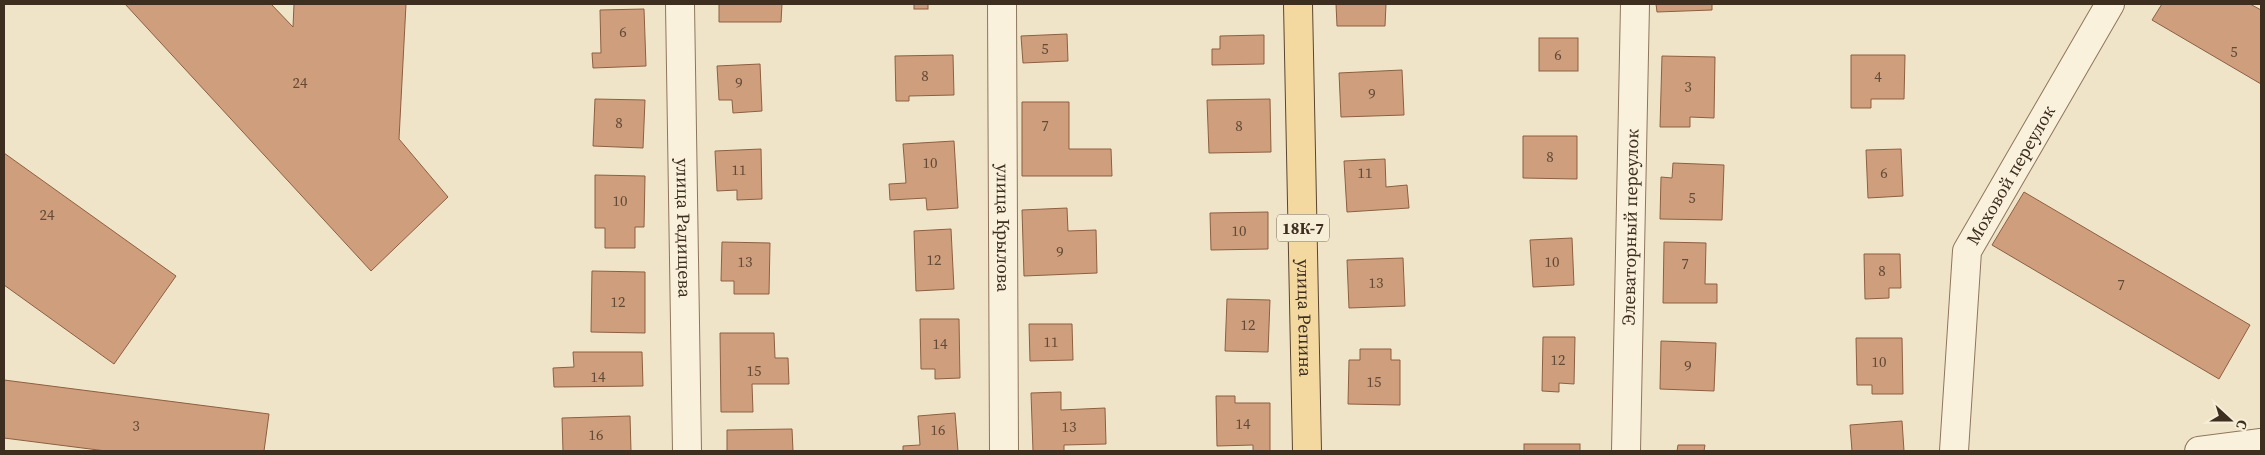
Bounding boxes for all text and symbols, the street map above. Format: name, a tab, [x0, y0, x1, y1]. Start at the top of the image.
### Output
house number: 6	[619, 21, 627, 42]
house number: 5	[1041, 38, 1049, 59]
house number: 5	[2230, 41, 2238, 62]
house number: 6	[1554, 44, 1562, 65]
house number: 8	[921, 65, 929, 86]
house number: 4	[1874, 66, 1882, 87]
house number: 24	[292, 72, 308, 93]
house number: 9	[735, 72, 743, 93]
house number: 3	[1684, 76, 1692, 97]
house number: 9	[1368, 83, 1376, 104]
street label: Моховой переулок	[1960, 101, 2061, 249]
house number: 8	[615, 112, 623, 133]
house number: 7	[1041, 115, 1049, 136]
house number: 8	[1235, 115, 1243, 136]
street label: Элеваторный переулок	[1616, 129, 1644, 325]
house number: 8	[1546, 146, 1554, 167]
house number: 10	[922, 152, 938, 173]
street label: улица Радищева	[670, 158, 698, 299]
house number: 11	[731, 159, 747, 180]
house number: 11	[1357, 162, 1373, 183]
house number: 6	[1880, 162, 1888, 183]
street label: улица Крылова	[991, 164, 1016, 293]
house number: 5	[1688, 187, 1696, 208]
house number: 10	[612, 190, 628, 211]
house number: 24	[39, 204, 55, 225]
road number: 18К-7	[1277, 214, 1329, 242]
house number: 10	[1231, 220, 1247, 241]
house number: 9	[1056, 241, 1064, 262]
house number: 12	[926, 249, 942, 270]
house number: 13	[737, 251, 753, 272]
house number: 10	[1544, 251, 1560, 272]
house number: 7	[1681, 253, 1689, 274]
street label: улица Репина	[1291, 259, 1319, 378]
house number: 8	[1878, 260, 1886, 281]
house number: 13	[1368, 272, 1384, 293]
house number: 7	[2117, 274, 2125, 295]
house number: 12	[610, 291, 626, 312]
house number: 12	[1240, 314, 1256, 335]
house number: 11	[1043, 331, 1059, 352]
house number: 14	[932, 333, 948, 354]
house number: 12	[1550, 349, 1566, 370]
house number: 10	[1871, 351, 1887, 372]
house number: 9	[1684, 355, 1692, 376]
house number: 15	[746, 360, 762, 381]
house number: 14	[590, 366, 606, 387]
house number: 15	[1366, 371, 1382, 392]
north arrow	[2205, 395, 2255, 445]
house number: 14	[1235, 413, 1251, 434]
house number: 3	[132, 415, 140, 436]
house number: 13	[1061, 416, 1077, 437]
text: С	[2231, 417, 2253, 433]
house number: 16	[930, 419, 946, 440]
house number: 16	[588, 424, 604, 445]

